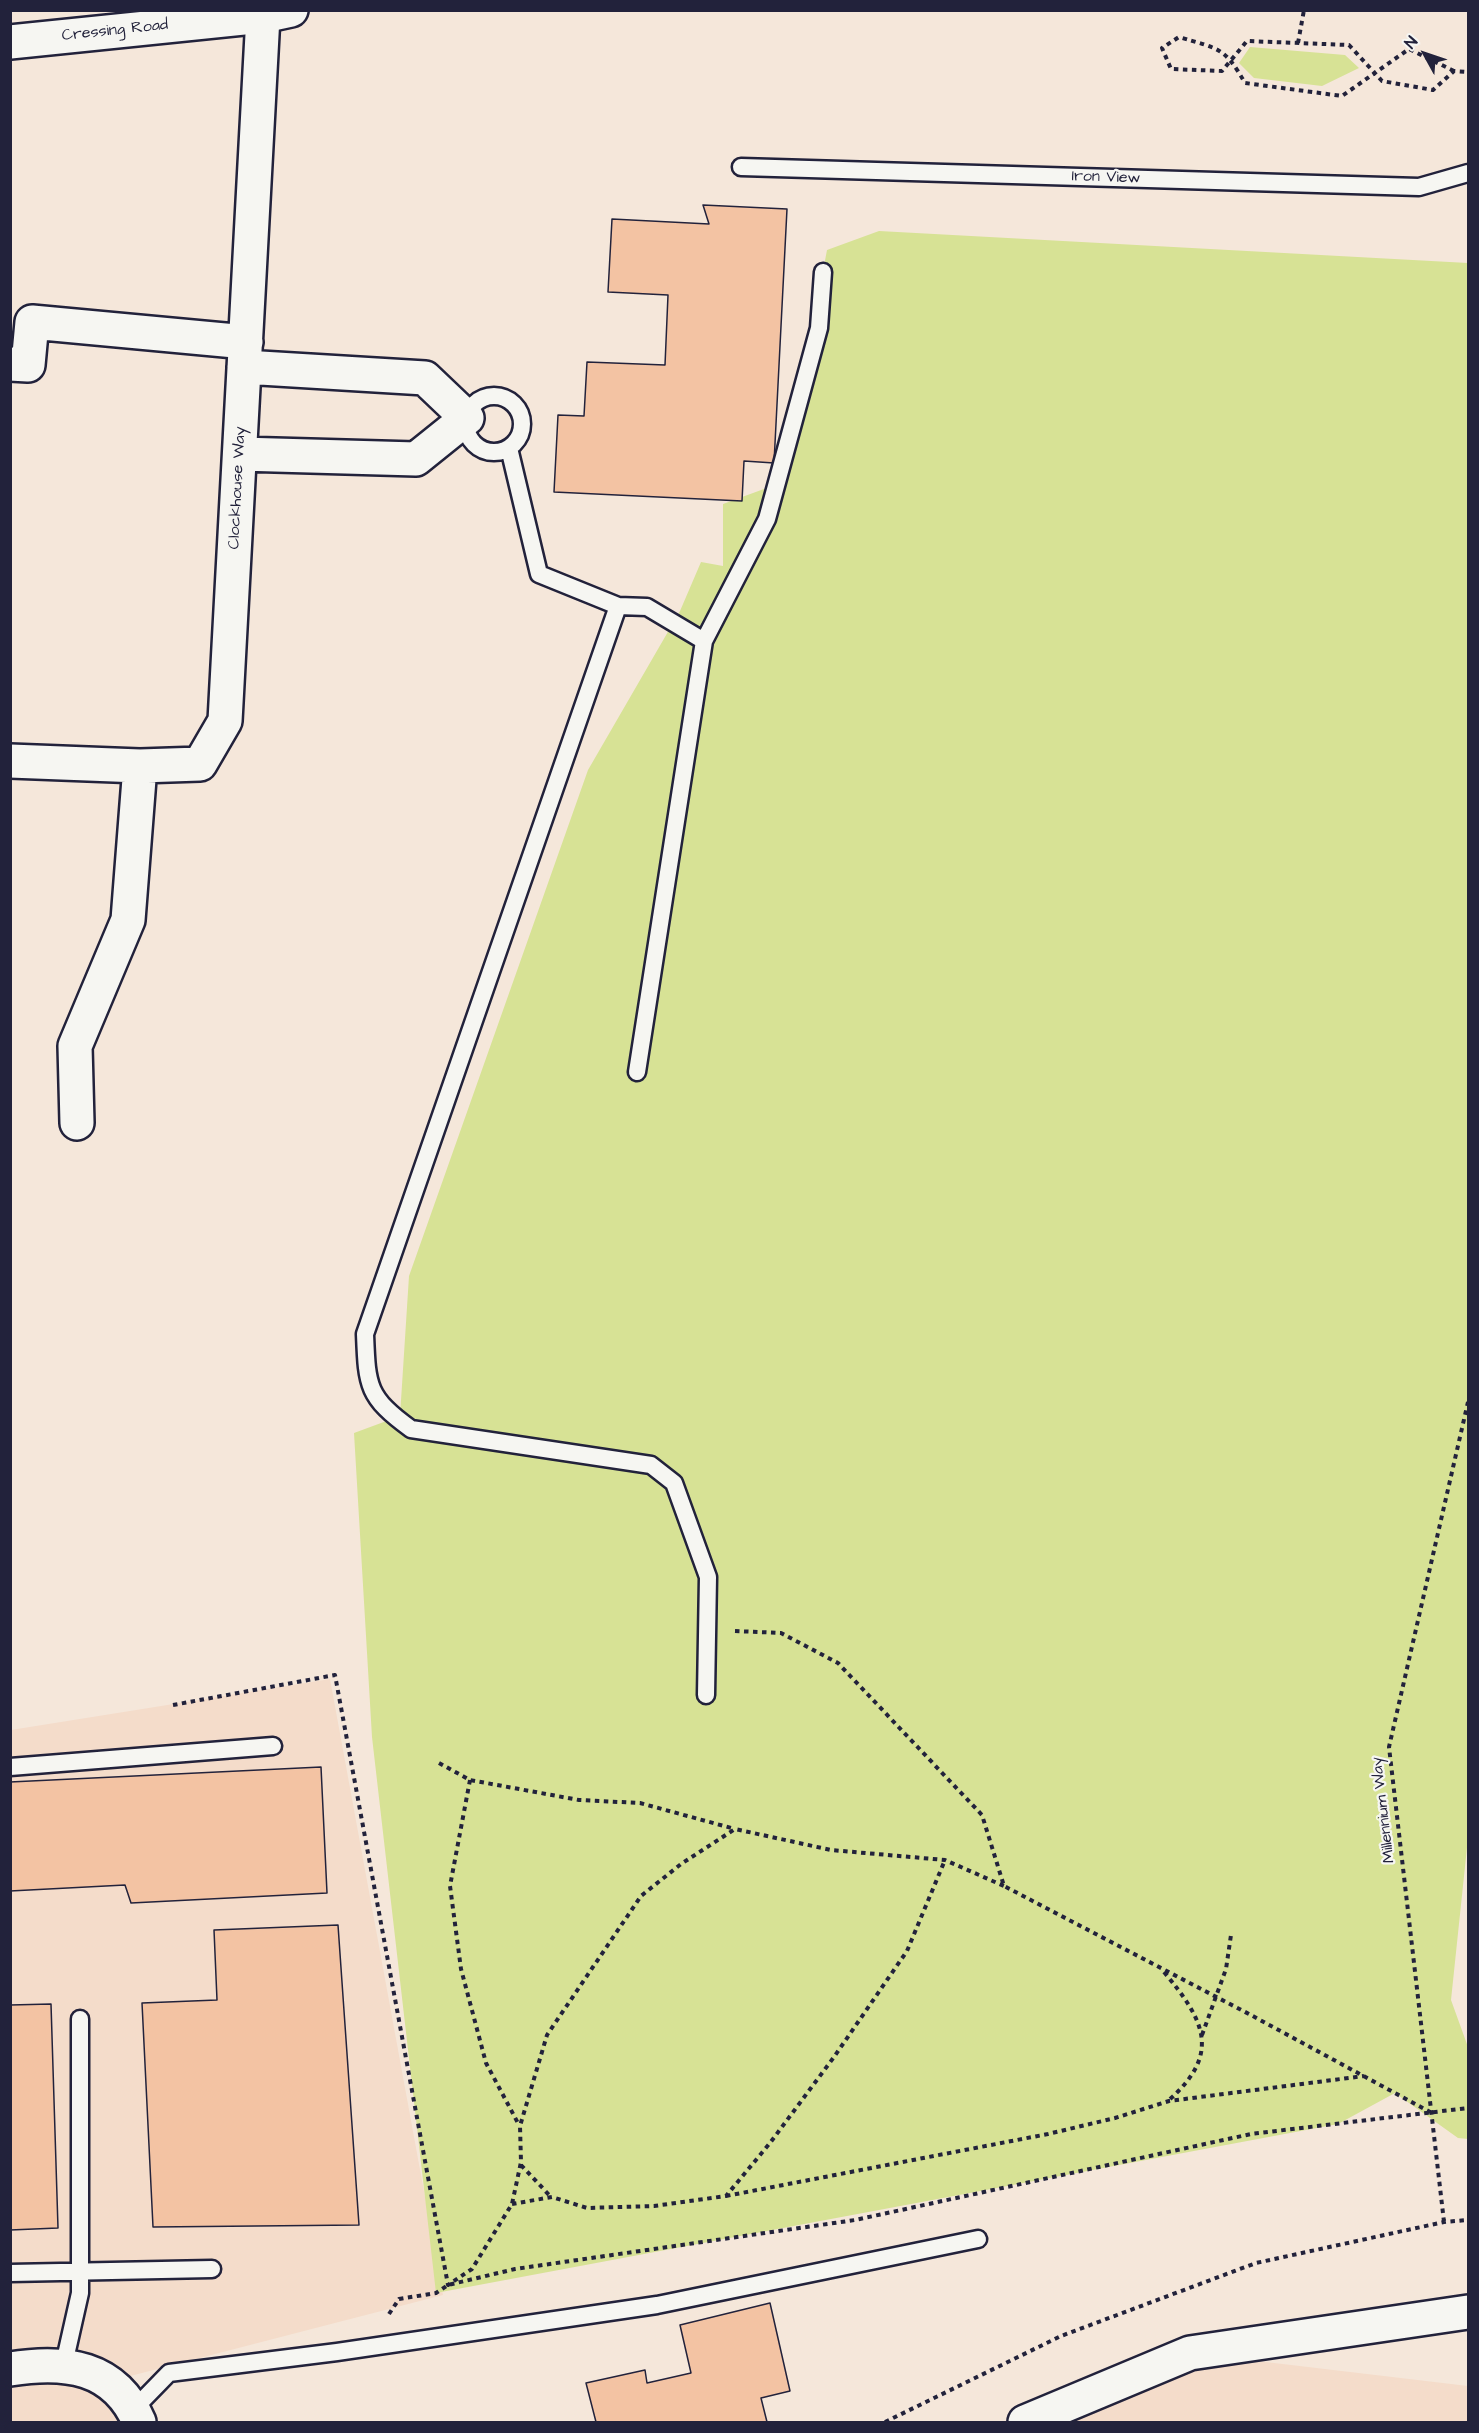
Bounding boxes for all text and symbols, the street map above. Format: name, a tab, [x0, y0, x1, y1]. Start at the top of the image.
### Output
street label: Cressing Road	[61, 16, 169, 46]
north arrow	[1395, 24, 1455, 84]
text: N	[1400, 32, 1423, 53]
street label: Iron View	[1071, 167, 1141, 189]
street label: Clockhouse Way	[225, 426, 251, 550]
street label: Millennium Way	[1368, 1756, 1400, 1864]

